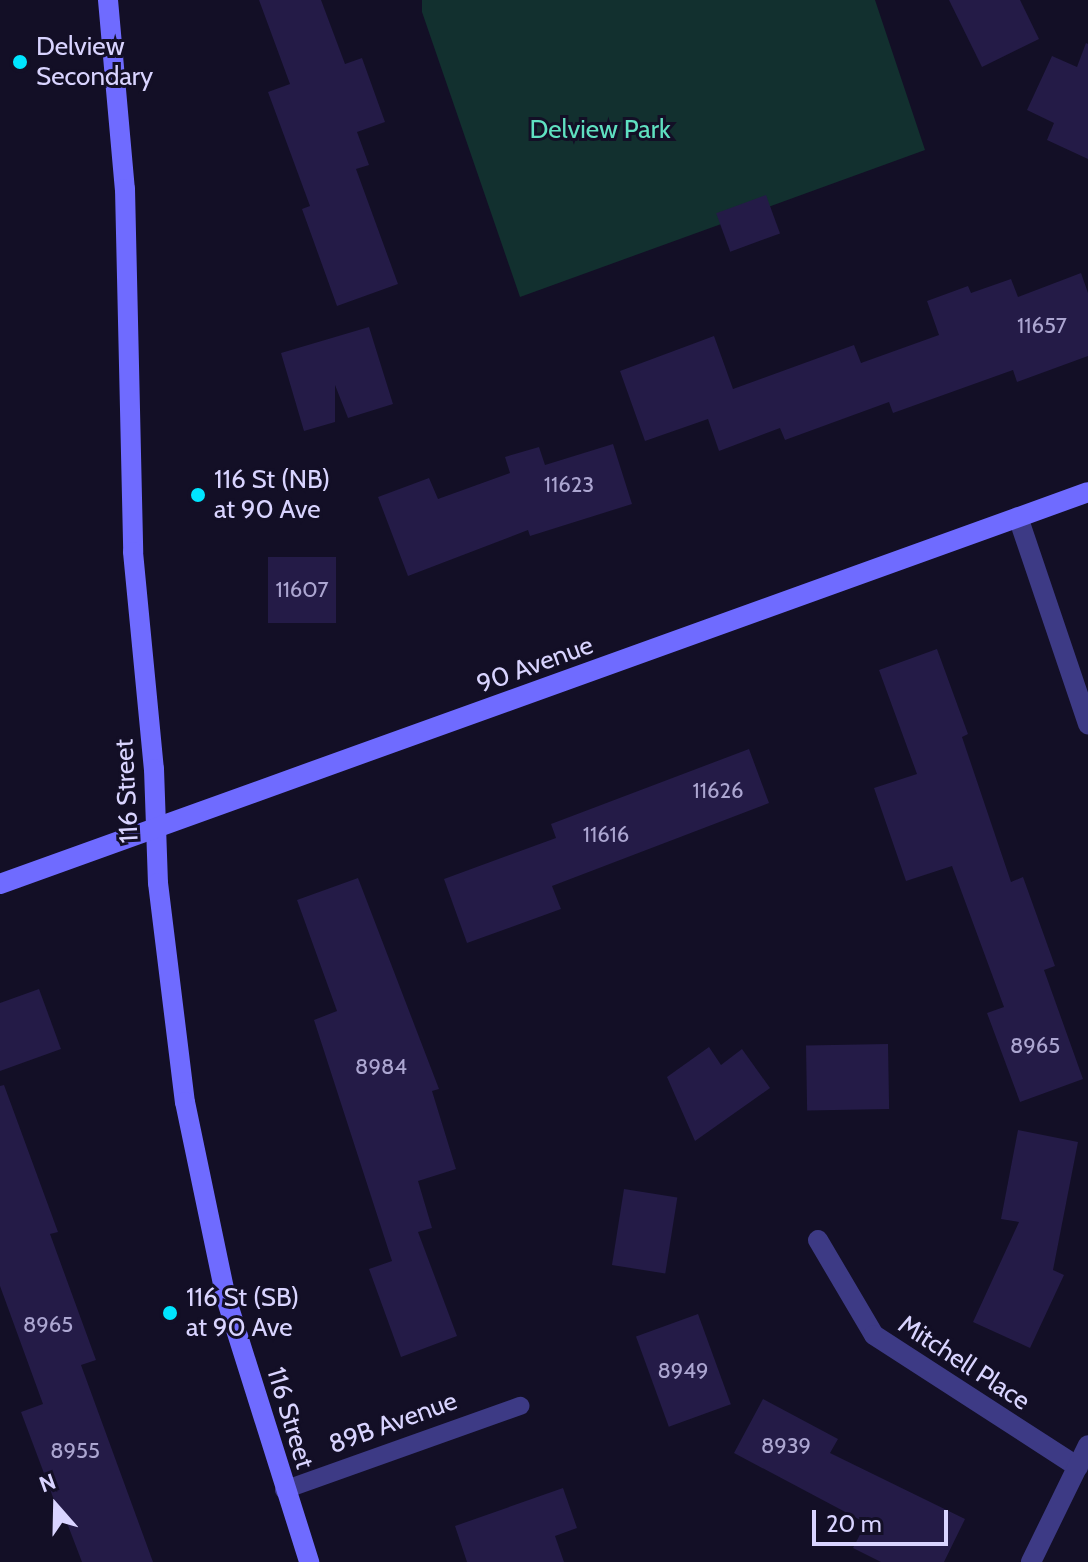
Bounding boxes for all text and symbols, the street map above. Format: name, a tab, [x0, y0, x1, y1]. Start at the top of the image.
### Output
place label: Delview Secondary	[36, 31, 153, 92]
marker: Delview Secondary	[11, 53, 29, 71]
park label: Delview Park	[529, 114, 671, 146]
house number: 11657	[1017, 313, 1067, 339]
place label: 116 St (NB) at 90 Ave	[214, 464, 330, 526]
house number: 11623	[544, 472, 594, 498]
marker: 116 St (NB) at 90 Ave	[189, 486, 207, 504]
house number: 11607	[275, 577, 329, 603]
street label: 90 Avenue	[473, 630, 597, 700]
street label: 116 Street	[109, 738, 145, 844]
house number: 11626	[693, 778, 743, 804]
house number: 11616	[583, 822, 629, 848]
house number: 8965	[1010, 1033, 1060, 1059]
house number: 8984	[355, 1054, 407, 1080]
place label: 116 St (SB) at 90 Ave	[186, 1282, 299, 1344]
marker: 116 St (SB) at 90 Ave	[161, 1304, 179, 1322]
street label: Mitchell Place	[892, 1309, 1036, 1417]
house number: 8965	[23, 1312, 73, 1338]
house number: 8949	[657, 1358, 709, 1384]
street label: 116 Street	[260, 1364, 320, 1472]
street label: 89B Avenue	[325, 1385, 461, 1461]
house number: 8939	[761, 1433, 811, 1459]
house number: 8955	[50, 1438, 100, 1464]
north arrow	[16, 1466, 96, 1546]
text: N	[36, 1468, 60, 1498]
scale bar	[816, 1494, 952, 1544]
text: 20 m	[826, 1509, 882, 1538]

